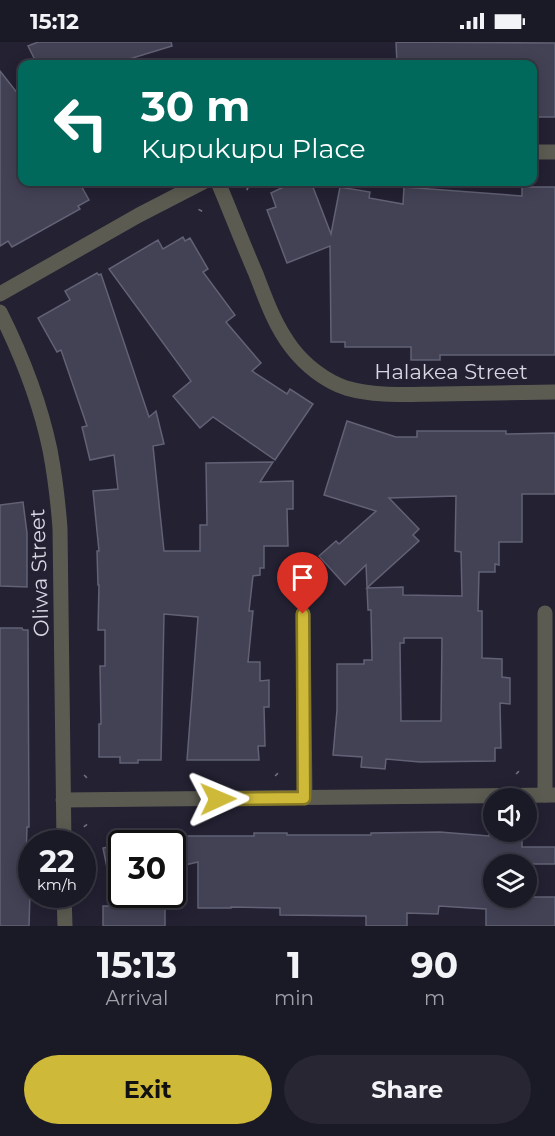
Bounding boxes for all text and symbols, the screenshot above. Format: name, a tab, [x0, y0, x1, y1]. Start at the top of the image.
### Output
text: 15:12	[30, 8, 79, 35]
text: 30 m	[141, 80, 250, 132]
icon: left	[42, 84, 120, 162]
text: Kupukupu Place	[141, 132, 366, 165]
street label: Halakea Street	[374, 359, 528, 384]
street label: Oliwa Street	[24, 508, 54, 638]
pin	[277, 552, 328, 614]
icon: arrive	[286, 561, 319, 594]
position arrow	[186, 767, 250, 831]
map controls	[483, 788, 537, 908]
button: sound	[483, 788, 537, 842]
speed limit sign: 30	[108, 830, 186, 908]
text: 22	[39, 843, 75, 880]
button: layers	[483, 854, 537, 908]
text: km/h	[37, 875, 77, 894]
text: 15:13	[97, 943, 177, 987]
text: 1	[287, 943, 301, 987]
text: 90	[411, 943, 458, 987]
text: Arrival	[105, 986, 169, 1010]
text: min	[274, 986, 314, 1010]
text: m	[424, 986, 445, 1010]
button: Exit	[24, 1055, 272, 1124]
button: Share	[284, 1055, 531, 1124]

